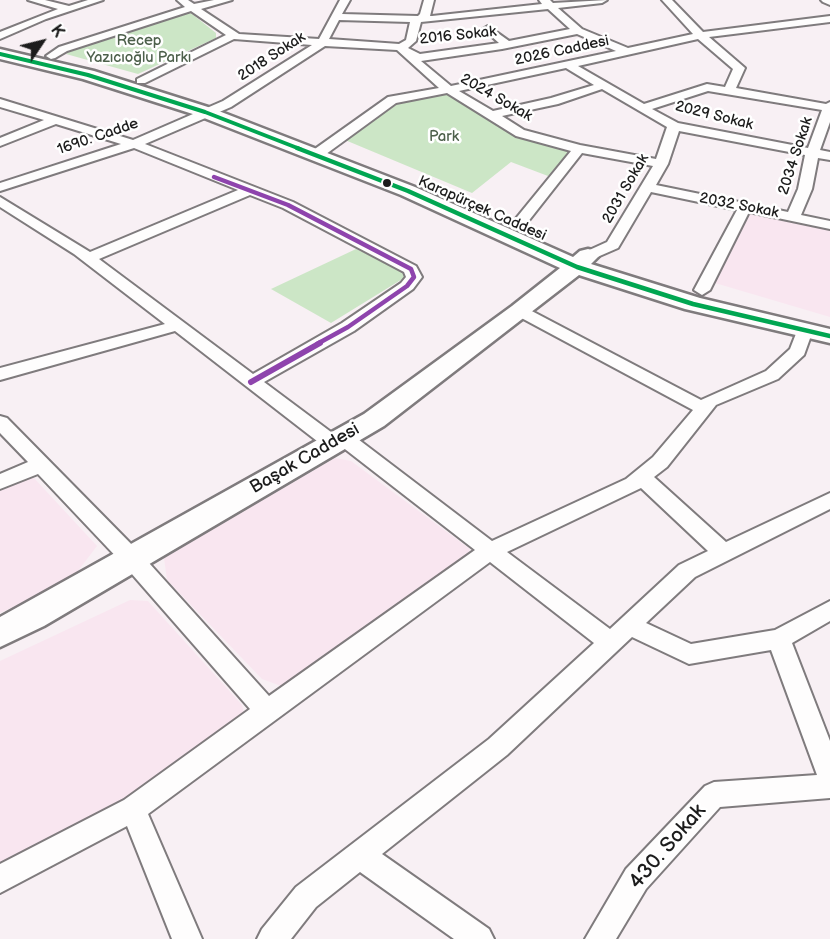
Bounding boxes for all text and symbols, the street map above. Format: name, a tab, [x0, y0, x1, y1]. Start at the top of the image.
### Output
north arrow	[12, 12, 72, 72]
text: K	[46, 21, 68, 41]
street label: 2016 Sokak	[419, 23, 497, 49]
street label: 2018 Sokak	[235, 29, 309, 85]
park label: Recep Yazıcıoğlu Parkı	[87, 32, 191, 67]
street label: 2026 Caddesi	[513, 32, 611, 70]
street label: 2024 Sokak	[457, 70, 535, 126]
street label: 2029 Sokak	[673, 98, 755, 134]
street label: 1690. Cadde	[55, 115, 141, 159]
street label: 2034 Sokak	[775, 115, 817, 197]
park label: Park	[429, 128, 459, 146]
street label: 2031 Sokak	[599, 151, 653, 227]
street label: Karapürçek Caddesi	[415, 173, 549, 245]
unlabelled marker	[381, 177, 393, 189]
street label: 2032 Sokak	[698, 190, 780, 222]
street label: Başak Caddesi	[246, 419, 364, 499]
street label: 430. Sokak	[624, 799, 712, 895]

